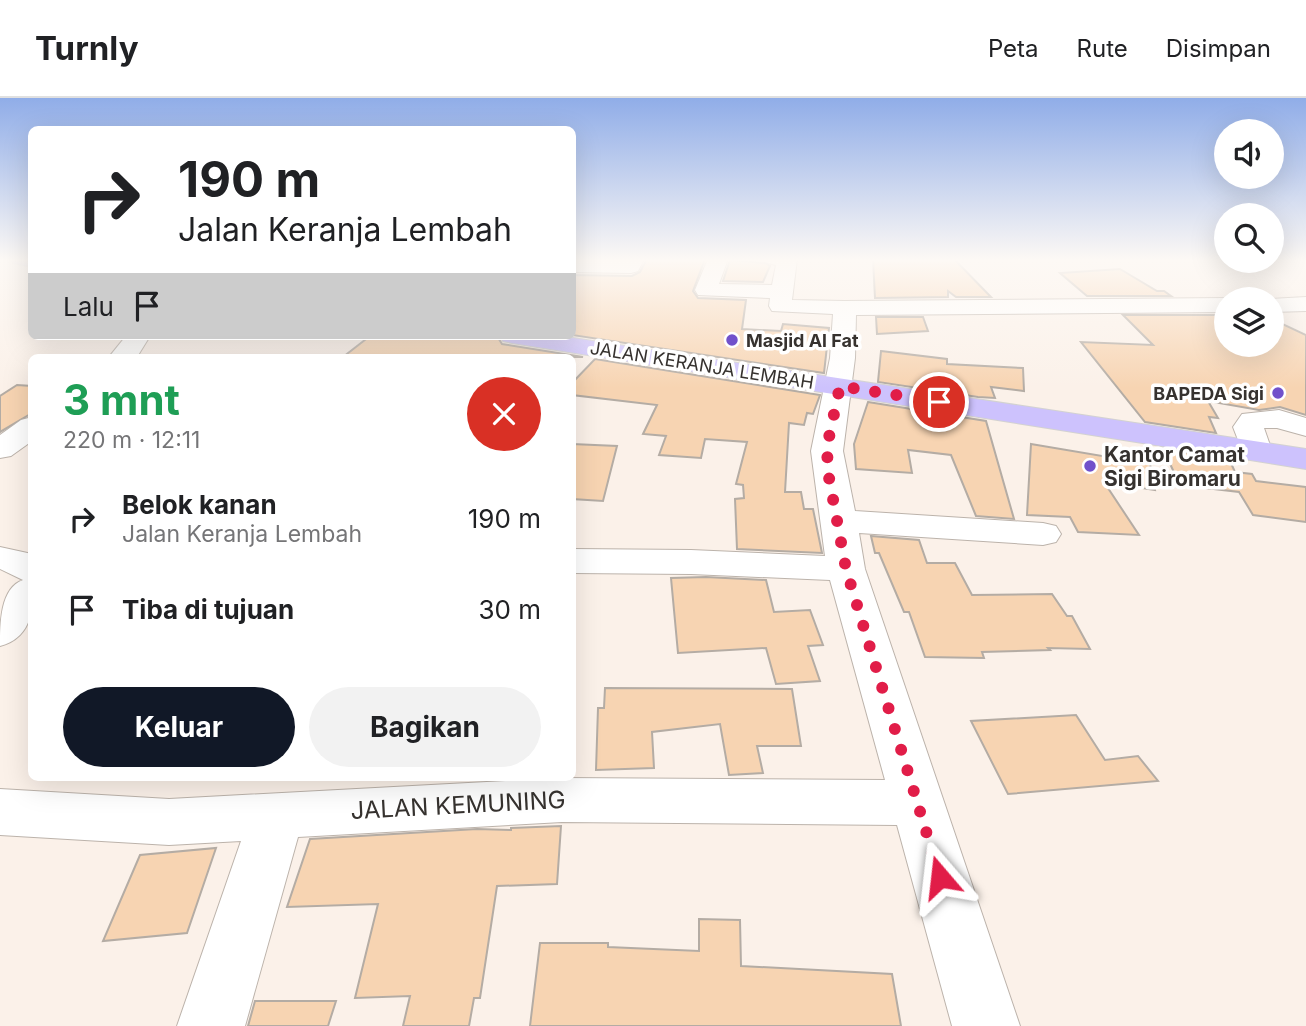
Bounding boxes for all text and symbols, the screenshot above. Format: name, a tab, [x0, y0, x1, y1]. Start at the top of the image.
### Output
text: Turnly	[35, 28, 139, 68]
text: Peta	[988, 34, 1039, 63]
text: Rute	[1077, 34, 1128, 63]
text: Disimpan	[1166, 34, 1271, 63]
map controls	[1214, 119, 1284, 357]
button: sound	[1214, 119, 1284, 189]
text: 190 m	[178, 150, 320, 209]
icon: right	[63, 154, 154, 245]
button: search	[1214, 203, 1284, 273]
text: Jalan Keranja Lembah	[178, 210, 512, 249]
icon: arrive	[128, 287, 166, 325]
button: layers	[1214, 287, 1284, 357]
text: Lalu	[63, 291, 114, 322]
place label: Masjid Al Fat	[746, 330, 859, 351]
marker: Masjid Al Fat	[724, 332, 740, 348]
street label: JALAN KERANJA LEMBAH	[589, 337, 815, 393]
pin	[909, 372, 969, 432]
text: 3 mnt	[63, 374, 180, 425]
button: close	[467, 377, 541, 451]
icon: arrive	[920, 383, 958, 421]
place label: BAPEDA Sigi	[1153, 383, 1264, 404]
marker: BAPEDA Sigi	[1270, 385, 1286, 401]
text: 220 m · 12:11	[63, 426, 200, 454]
place label: Kantor Camat Sigi Biromaru	[1104, 442, 1245, 491]
marker: Kantor Camat Sigi Biromaru	[1082, 458, 1098, 474]
text: Belok kanan	[122, 489, 277, 520]
icon: right	[63, 500, 101, 538]
text: 190 m	[468, 503, 541, 534]
text: Jalan Keranja Lembah	[122, 520, 362, 548]
icon: arrive	[63, 591, 101, 629]
text: Tiba di tujuan	[122, 594, 294, 625]
text: 30 m	[478, 594, 541, 625]
button: Keluar	[63, 687, 295, 767]
button: Bagikan	[309, 687, 541, 767]
street label: JALAN KEMUNING	[350, 785, 566, 825]
position arrow	[903, 840, 977, 914]

